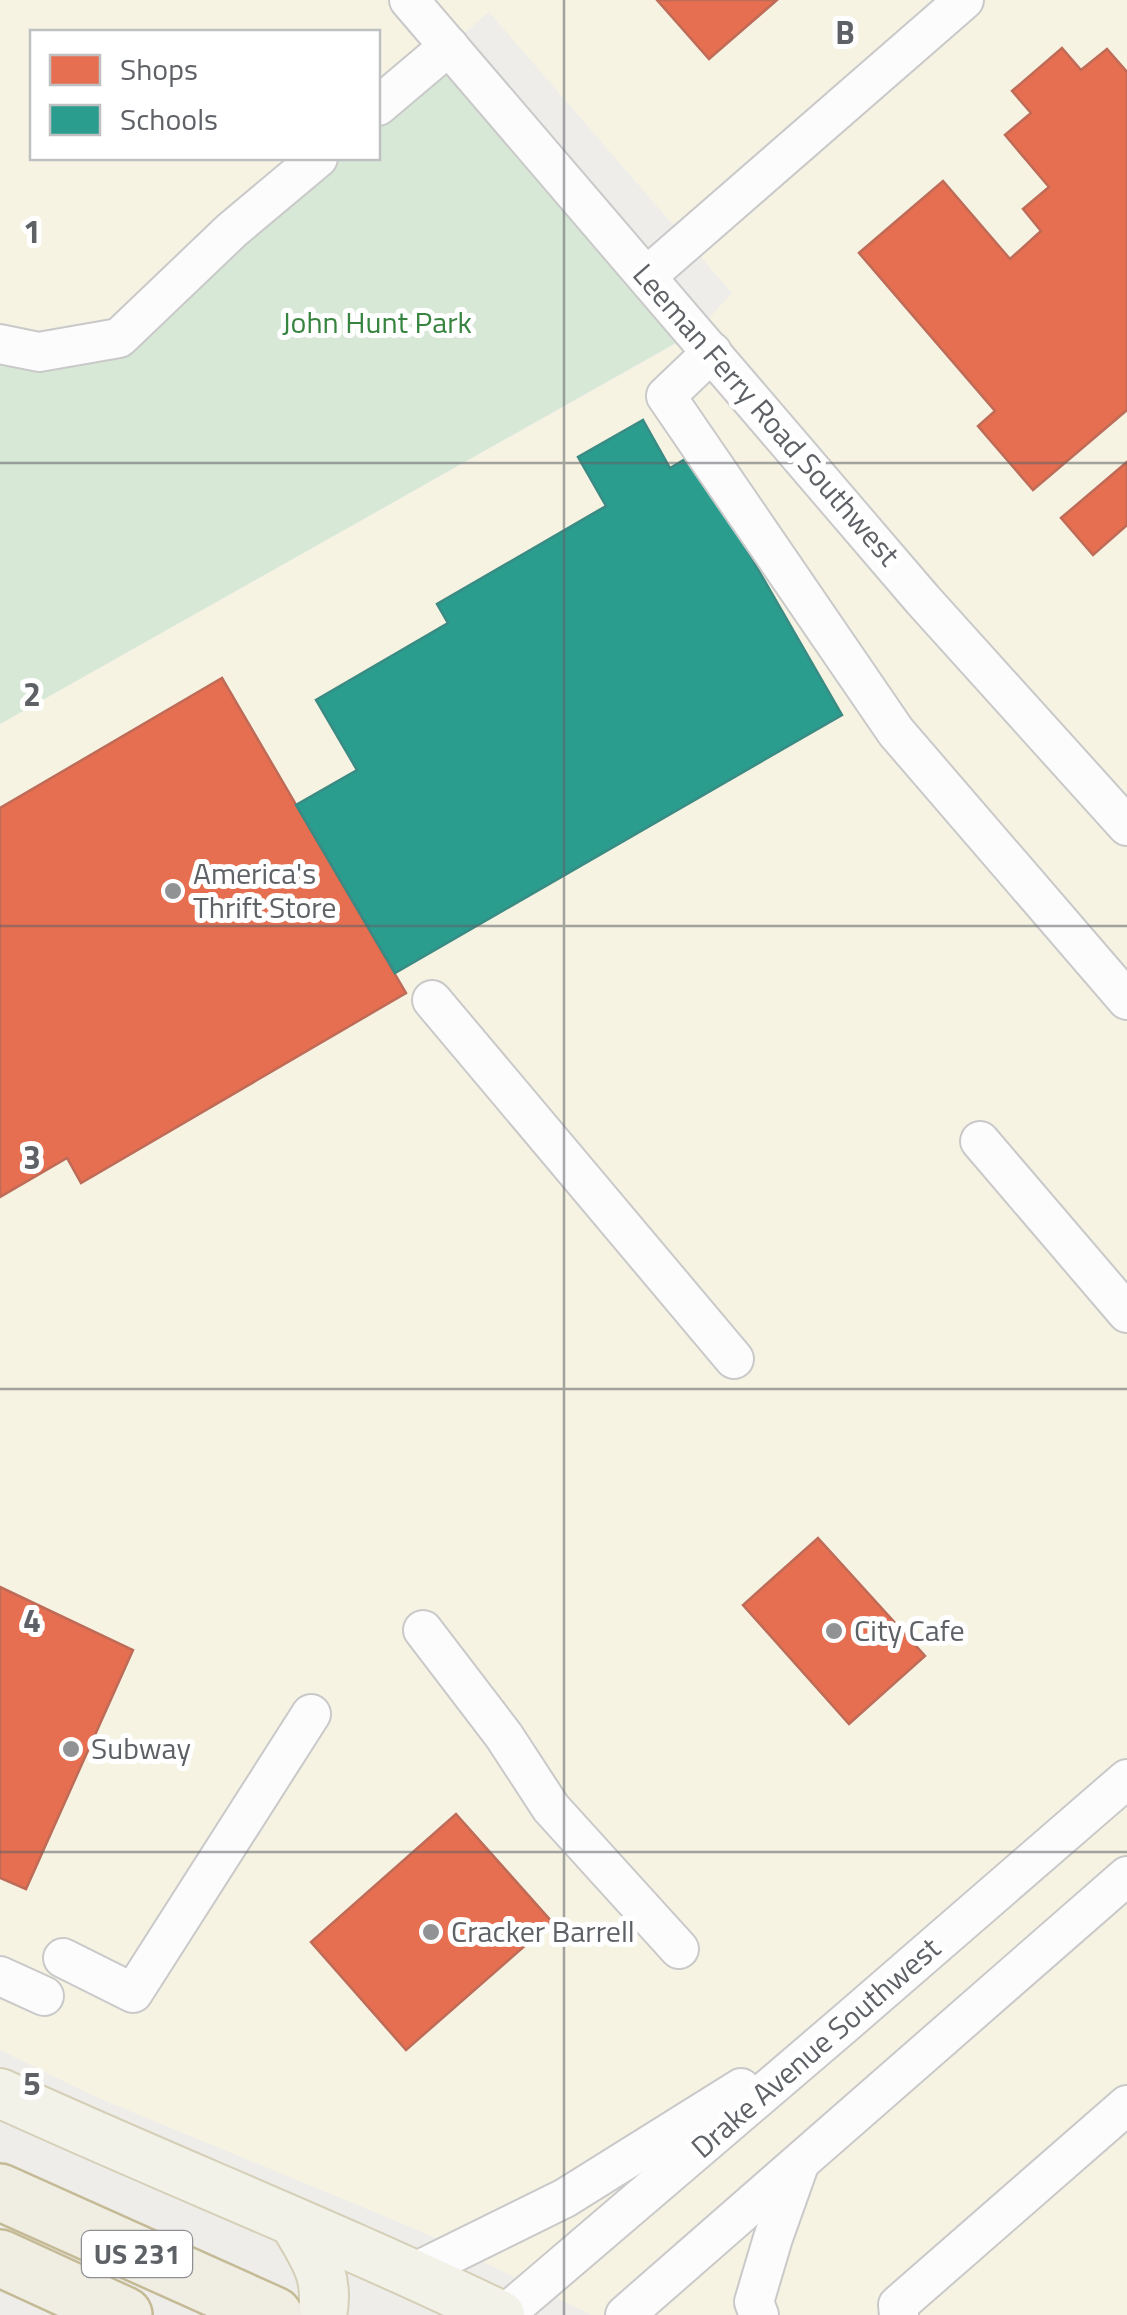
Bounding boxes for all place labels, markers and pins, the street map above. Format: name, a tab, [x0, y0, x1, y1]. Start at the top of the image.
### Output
place label: America's Thrift Store	[193, 850, 337, 930]
marker: America's Thrift Store	[162, 880, 184, 902]
place label: City Cafe	[854, 1607, 965, 1653]
marker: City Cafe	[823, 1620, 845, 1642]
place label: Subway	[91, 1725, 191, 1771]
marker: Subway	[60, 1738, 82, 1760]
place label: Cracker Barrell	[451, 1908, 635, 1954]
marker: Cracker Barrell	[420, 1921, 442, 1943]

